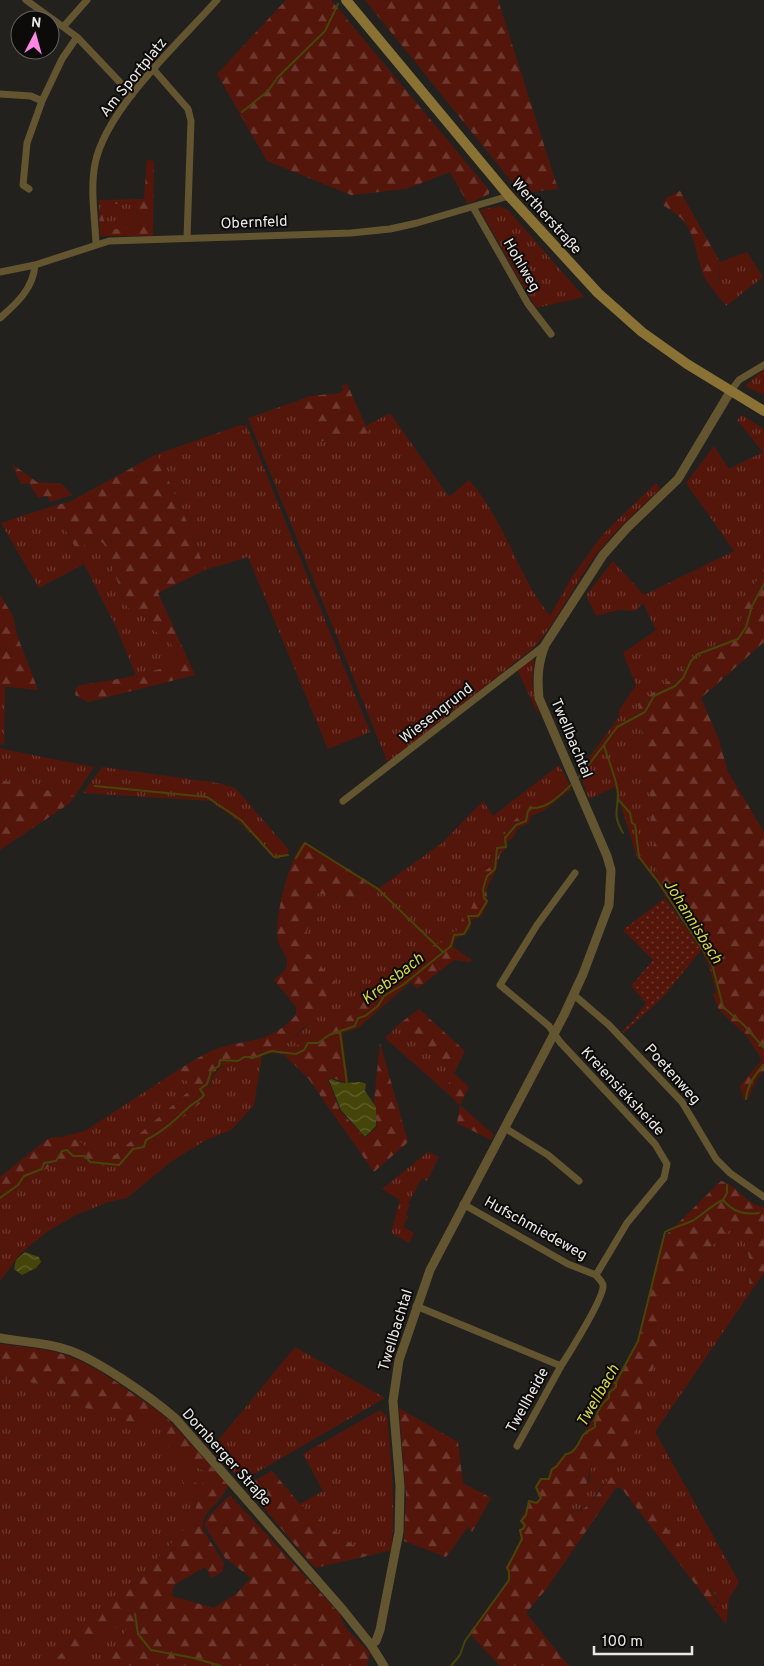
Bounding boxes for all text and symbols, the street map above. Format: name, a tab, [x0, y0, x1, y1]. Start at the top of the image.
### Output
north arrow	[10, 10, 60, 60]
text: N	[30, 15, 42, 33]
street label: Am Sportplatz	[96, 34, 172, 122]
street label: Wertherstraße	[507, 175, 585, 259]
street label: Obernfeld	[220, 213, 288, 234]
street label: Hohlweg	[498, 236, 544, 296]
street label: Wiesengrund	[396, 680, 477, 749]
street label: Twellbachtal	[545, 696, 596, 781]
water label: Johannisbach	[658, 876, 726, 968]
water label: Krebsbach	[358, 949, 428, 1010]
street label: Poetenweg	[640, 1041, 704, 1109]
street label: Kreiensieksheide	[576, 1044, 668, 1140]
street label: Hufschmiedeweg	[480, 1193, 590, 1266]
street label: Twellbachtal	[375, 1287, 418, 1374]
water label: Twellbach	[573, 1361, 625, 1431]
street label: Twellheide	[503, 1365, 554, 1437]
street label: Dornberger Straße	[177, 1405, 275, 1511]
scale bar	[594, 1624, 692, 1656]
text: 100 m	[602, 1633, 643, 1652]

